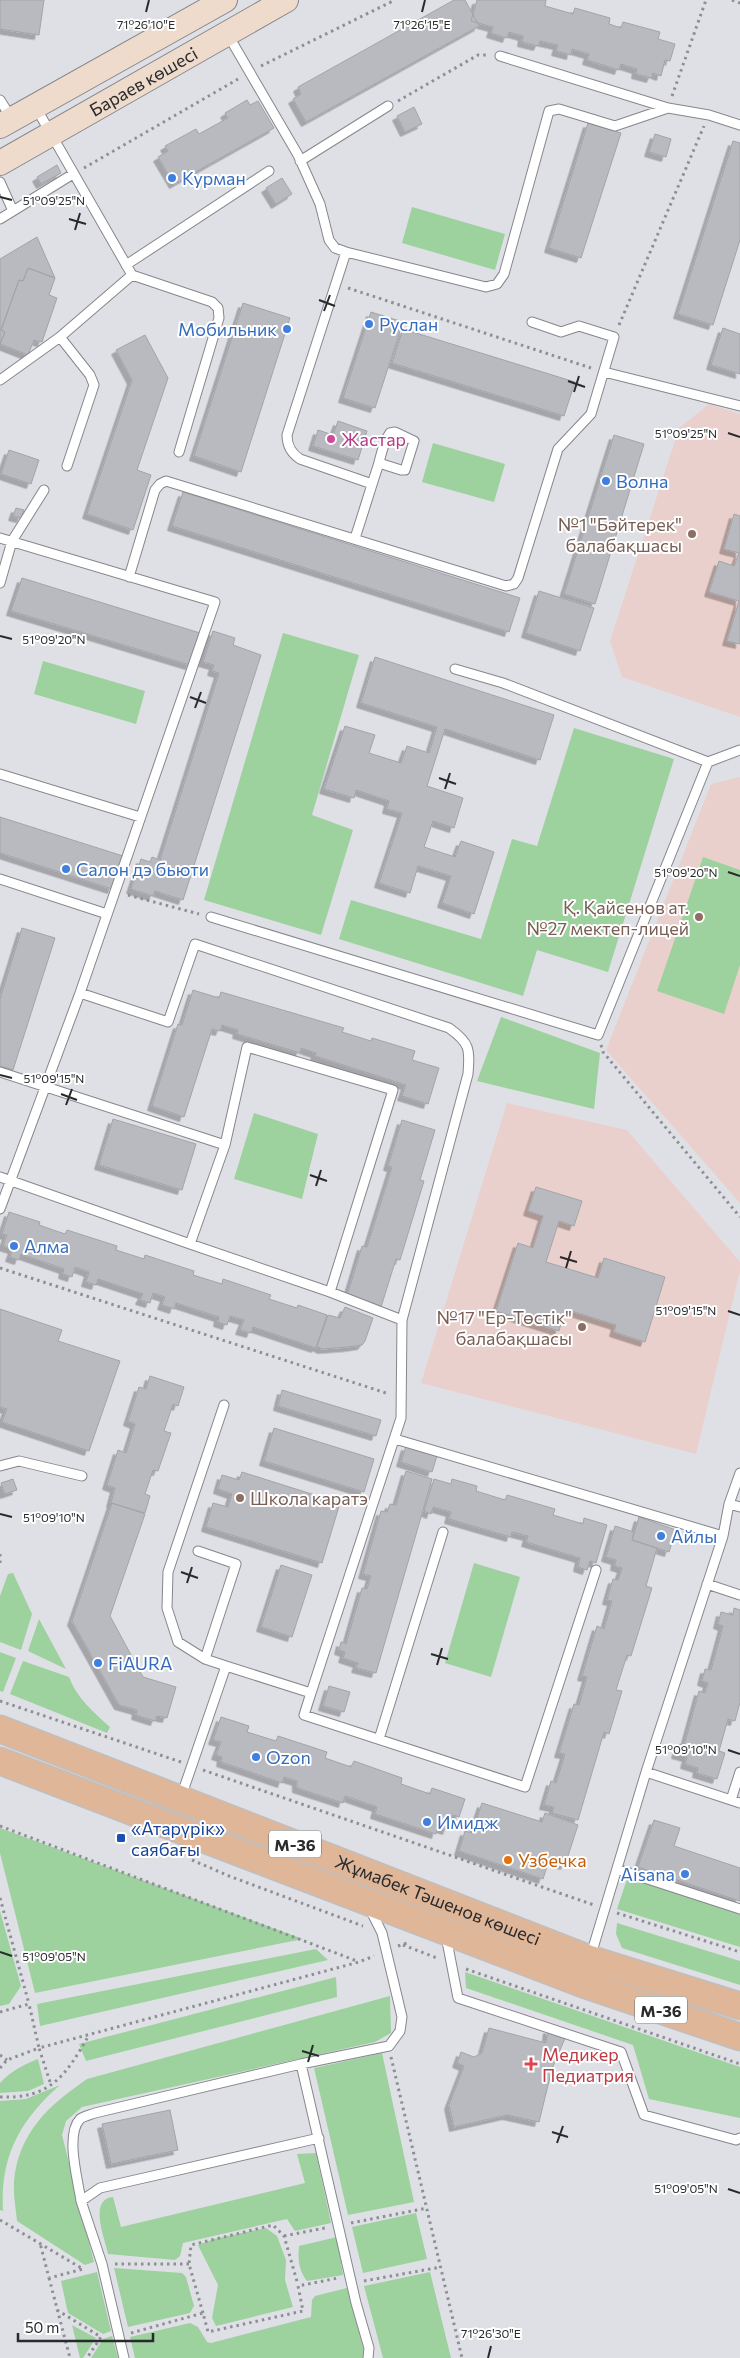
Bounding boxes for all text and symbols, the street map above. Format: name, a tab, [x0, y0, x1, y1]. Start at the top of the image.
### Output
text: 71°26'10"E	[117, 17, 175, 31]
text: 71°26'15"E	[393, 17, 451, 31]
street label: Бараев көшесі	[85, 42, 201, 121]
place label: Курман	[182, 167, 246, 189]
marker: Курман	[166, 172, 178, 184]
text: 51°09'25"N	[23, 193, 85, 207]
place label: Руслан	[379, 313, 438, 335]
place label: Мобильник	[178, 318, 277, 340]
marker: Руслан	[363, 318, 375, 330]
marker: Мобильник	[281, 323, 293, 335]
text: 51°09'25"N	[655, 426, 717, 440]
place label: Жастар	[341, 428, 406, 450]
marker: Жастар	[325, 433, 337, 445]
place label: Волна	[616, 470, 668, 492]
marker: Волна	[600, 475, 612, 487]
place label: №1 "Бәйтерек" балабақшасы	[558, 513, 682, 556]
marker: №1 "Бәйтерек" балабақшасы	[686, 528, 698, 540]
text: 51°09'20"N	[22, 632, 86, 646]
place label: Салон дэ бьюти	[76, 858, 209, 880]
marker: Салон дэ бьюти	[60, 863, 72, 875]
text: 51°09'20"N	[654, 865, 718, 879]
place label: Қ. Қайсенов ат. №27 мектеп-лицей	[526, 896, 689, 939]
marker: Қ. Қайсенов ат. №27 мектеп-лицей	[693, 911, 705, 923]
text: 51°09'15"N	[24, 1071, 84, 1085]
place label: Алма	[24, 1235, 69, 1257]
marker: Алма	[8, 1240, 20, 1252]
text: 51°09'15"N	[656, 1303, 716, 1317]
place label: №17 "Ер-Төстік" балабақшасы	[437, 1306, 572, 1349]
marker: №17 "Ер-Төстік" балабақшасы	[576, 1321, 588, 1333]
place label: Школа каратэ	[250, 1487, 368, 1509]
marker: Школа каратэ	[234, 1492, 246, 1504]
text: 51°09'10"N	[23, 1510, 85, 1524]
place label: Айлы	[671, 1525, 717, 1547]
marker: Айлы	[655, 1530, 667, 1542]
place label: FiAURA	[108, 1652, 172, 1674]
marker: FiAURA	[92, 1657, 104, 1669]
text: 51°09'10"N	[655, 1742, 717, 1756]
place label: Ozon	[266, 1746, 311, 1768]
marker: Ozon	[250, 1751, 262, 1763]
place label: Имидж	[437, 1811, 499, 1833]
marker: Имидж	[421, 1816, 433, 1828]
place label: «Атарүрік» саябағы	[131, 1817, 225, 1860]
road number: M-36	[269, 1830, 321, 1858]
marker: «Атарүрік» саябағы	[115, 1832, 127, 1844]
place label: Узбечка	[518, 1849, 587, 1871]
street label: Жұмабек Тәшенов көшесі	[332, 1850, 544, 1950]
marker: Узбечка	[502, 1854, 514, 1866]
place label: Aisana	[621, 1863, 675, 1885]
marker: Aisana	[679, 1868, 691, 1880]
text: 51°09'05"N	[22, 1949, 86, 1963]
road number: M-36	[635, 1996, 687, 2024]
place label: Медикер Педиатрия	[542, 2043, 634, 2086]
marker: Медикер Педиатрия	[524, 2057, 538, 2071]
text: 51°09'05"N	[654, 2181, 718, 2195]
scale bar	[18, 2310, 152, 2342]
text: 50 m	[25, 2318, 59, 2336]
text: 71°26'30"E	[461, 2326, 521, 2340]

